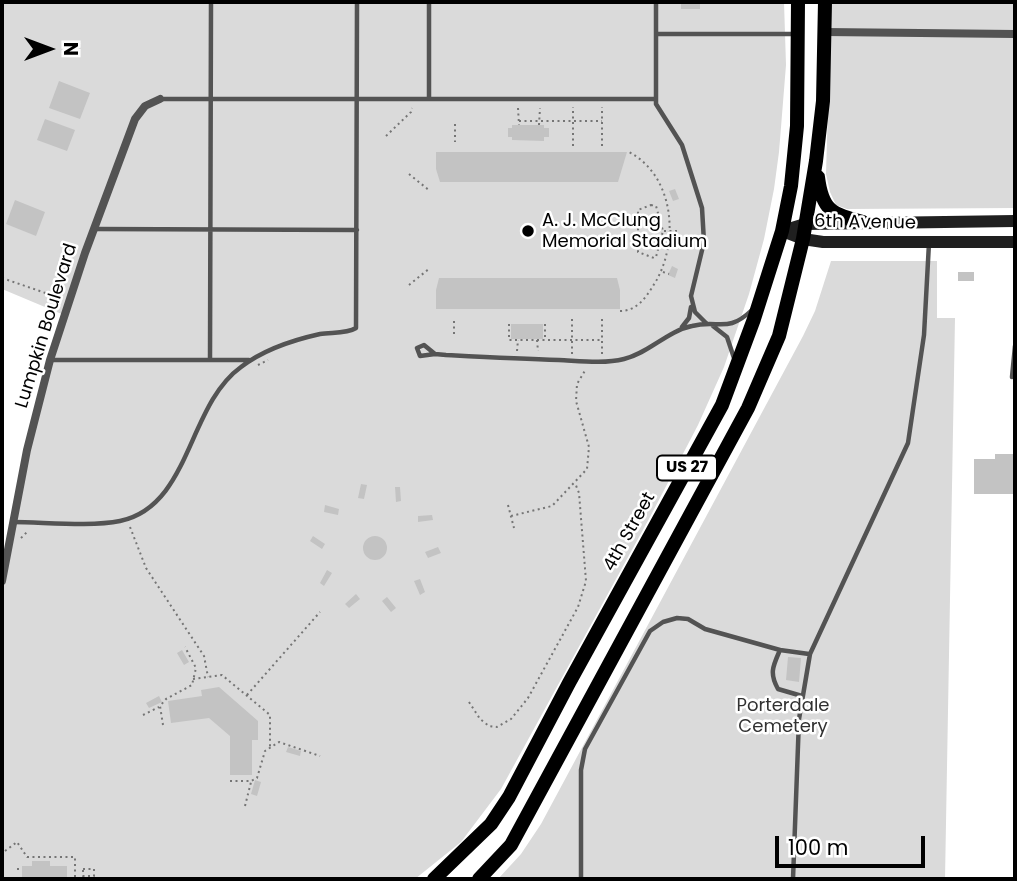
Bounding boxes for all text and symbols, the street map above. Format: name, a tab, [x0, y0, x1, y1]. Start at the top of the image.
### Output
north arrow	[14, 14, 84, 84]
text: N	[57, 42, 84, 56]
place label: A. J. McClung Memorial Stadium	[542, 210, 707, 252]
street label: 6th Avenue	[814, 211, 916, 235]
marker: A. J. McClung Memorial Stadium	[520, 223, 536, 239]
street label: Lumpkin Boulevard	[12, 241, 82, 411]
road number: US 27	[657, 456, 717, 481]
street label: 4th Street	[599, 489, 661, 575]
park label: Porterdale Cemetery	[736, 695, 830, 738]
scale bar	[779, 822, 930, 866]
text: 100 m	[788, 833, 848, 862]

